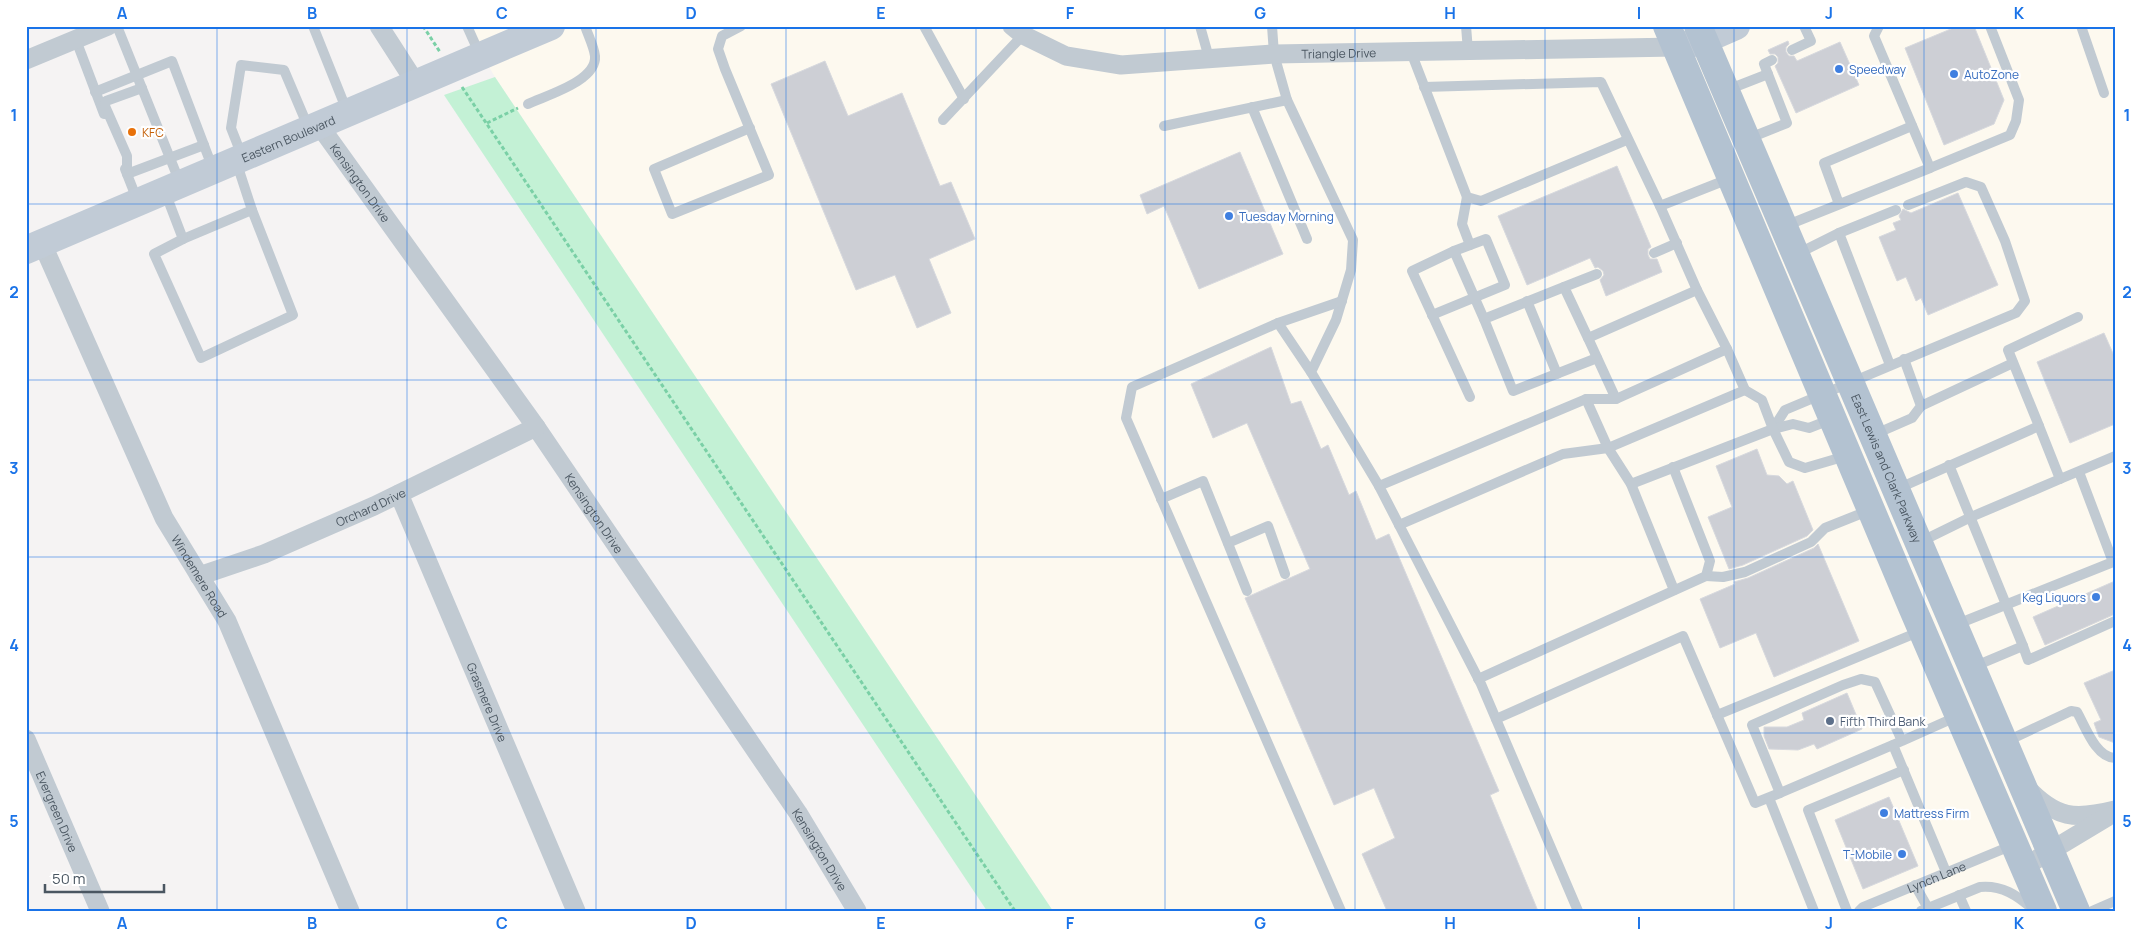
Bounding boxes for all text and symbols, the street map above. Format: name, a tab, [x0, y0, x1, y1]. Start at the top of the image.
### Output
text: A	[117, 2, 128, 24]
text: B	[307, 2, 317, 24]
text: C	[496, 2, 508, 24]
text: D	[685, 2, 697, 24]
text: E	[876, 2, 886, 24]
text: F	[1066, 2, 1075, 24]
text: G	[1254, 2, 1266, 24]
text: H	[1444, 2, 1456, 24]
text: I	[1637, 2, 1641, 24]
text: J	[1825, 2, 1833, 24]
text: K	[2014, 2, 2025, 24]
street label: Triangle Drive	[1301, 44, 1376, 62]
place label: Speedway	[1849, 61, 1907, 78]
marker: Speedway	[1833, 63, 1845, 75]
place label: AutoZone	[1964, 66, 2019, 83]
marker: AutoZone	[1948, 68, 1960, 80]
text: 1	[10, 104, 18, 126]
text: 1	[2123, 104, 2131, 126]
street label: Eastern Boulevard	[239, 111, 338, 166]
place label: KFC	[142, 124, 164, 141]
marker: KFC	[126, 126, 138, 138]
street label: Kensington Drive	[326, 140, 395, 226]
place label: Tuesday Morning	[1239, 208, 1334, 225]
marker: Tuesday Morning	[1223, 210, 1235, 222]
text: 2	[9, 281, 19, 303]
text: 2	[2122, 281, 2132, 303]
street label: East Lewis and Clark Parkway	[1848, 391, 1926, 546]
text: 3	[9, 457, 19, 479]
text: 3	[2122, 457, 2132, 479]
street label: Kensington Drive	[561, 470, 628, 557]
street label: Orchard Drive	[333, 483, 408, 530]
street label: Windemere Road	[168, 532, 231, 621]
place label: Keg Liquors	[2022, 589, 2086, 606]
marker: Keg Liquors	[2090, 591, 2102, 603]
text: 4	[9, 634, 19, 656]
text: 4	[2122, 634, 2132, 656]
street label: Grasmere Drive	[463, 660, 512, 744]
place label: Fifth Third Bank	[1840, 713, 1926, 730]
marker: Fifth Third Bank	[1824, 715, 1836, 727]
street label: Evergreen Drive	[32, 768, 82, 855]
street label: Kensington Drive	[789, 805, 851, 894]
place label: Mattress Firm	[1894, 805, 1969, 822]
marker: Mattress Firm	[1878, 807, 1890, 819]
text: 5	[9, 810, 19, 832]
text: 5	[2122, 810, 2132, 832]
place label: T-Mobile	[1843, 846, 1892, 863]
marker: T-Mobile	[1896, 848, 1908, 860]
street label: Lynch Lane	[1904, 857, 1968, 896]
scale bar	[45, 862, 164, 894]
text: 50 m	[52, 868, 86, 889]
text: A	[117, 912, 128, 934]
text: B	[307, 912, 317, 934]
text: C	[496, 912, 508, 934]
text: D	[685, 912, 697, 934]
text: E	[876, 912, 886, 934]
text: F	[1066, 912, 1075, 934]
text: G	[1254, 912, 1266, 934]
text: H	[1444, 912, 1456, 934]
text: I	[1637, 912, 1641, 934]
text: J	[1825, 912, 1833, 934]
text: K	[2014, 912, 2025, 934]

